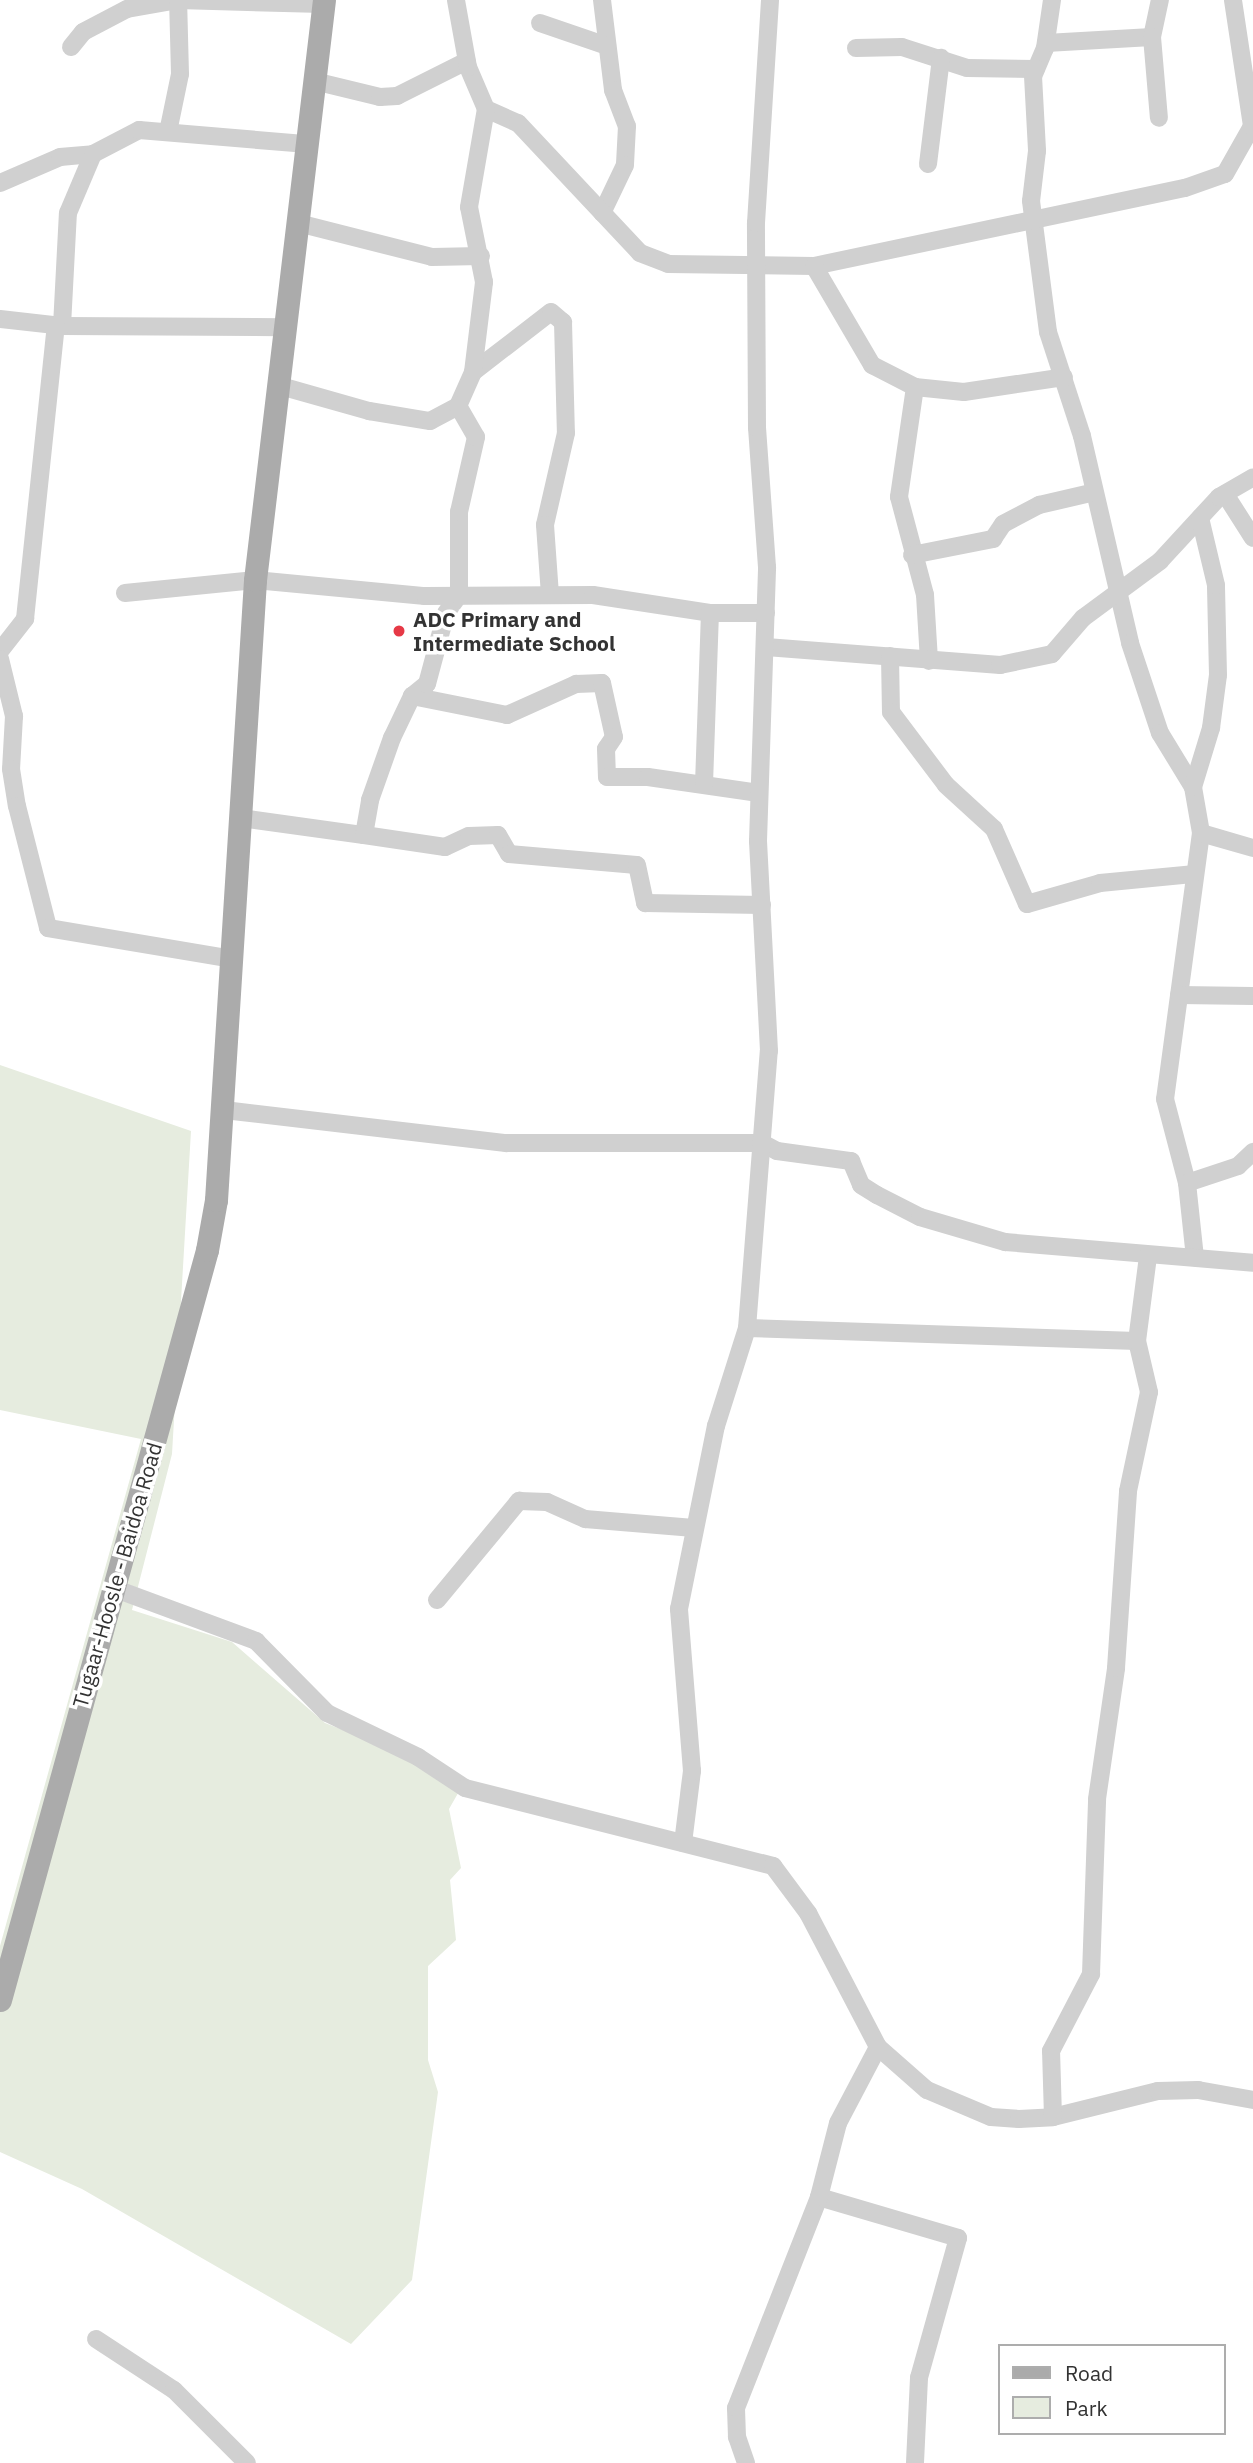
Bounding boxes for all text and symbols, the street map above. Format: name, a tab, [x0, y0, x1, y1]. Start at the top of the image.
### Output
place label: ADC Primary and Intermediate School	[413, 606, 615, 656]
marker: ADC Primary and Intermediate School	[391, 623, 407, 639]
street label: Tugaar-Hoosle - Baidoa Road	[67, 1439, 167, 1711]
legend	[998, 2344, 1225, 2435]
text: Road	[1065, 2359, 1113, 2387]
text: Park	[1065, 2394, 1108, 2422]

